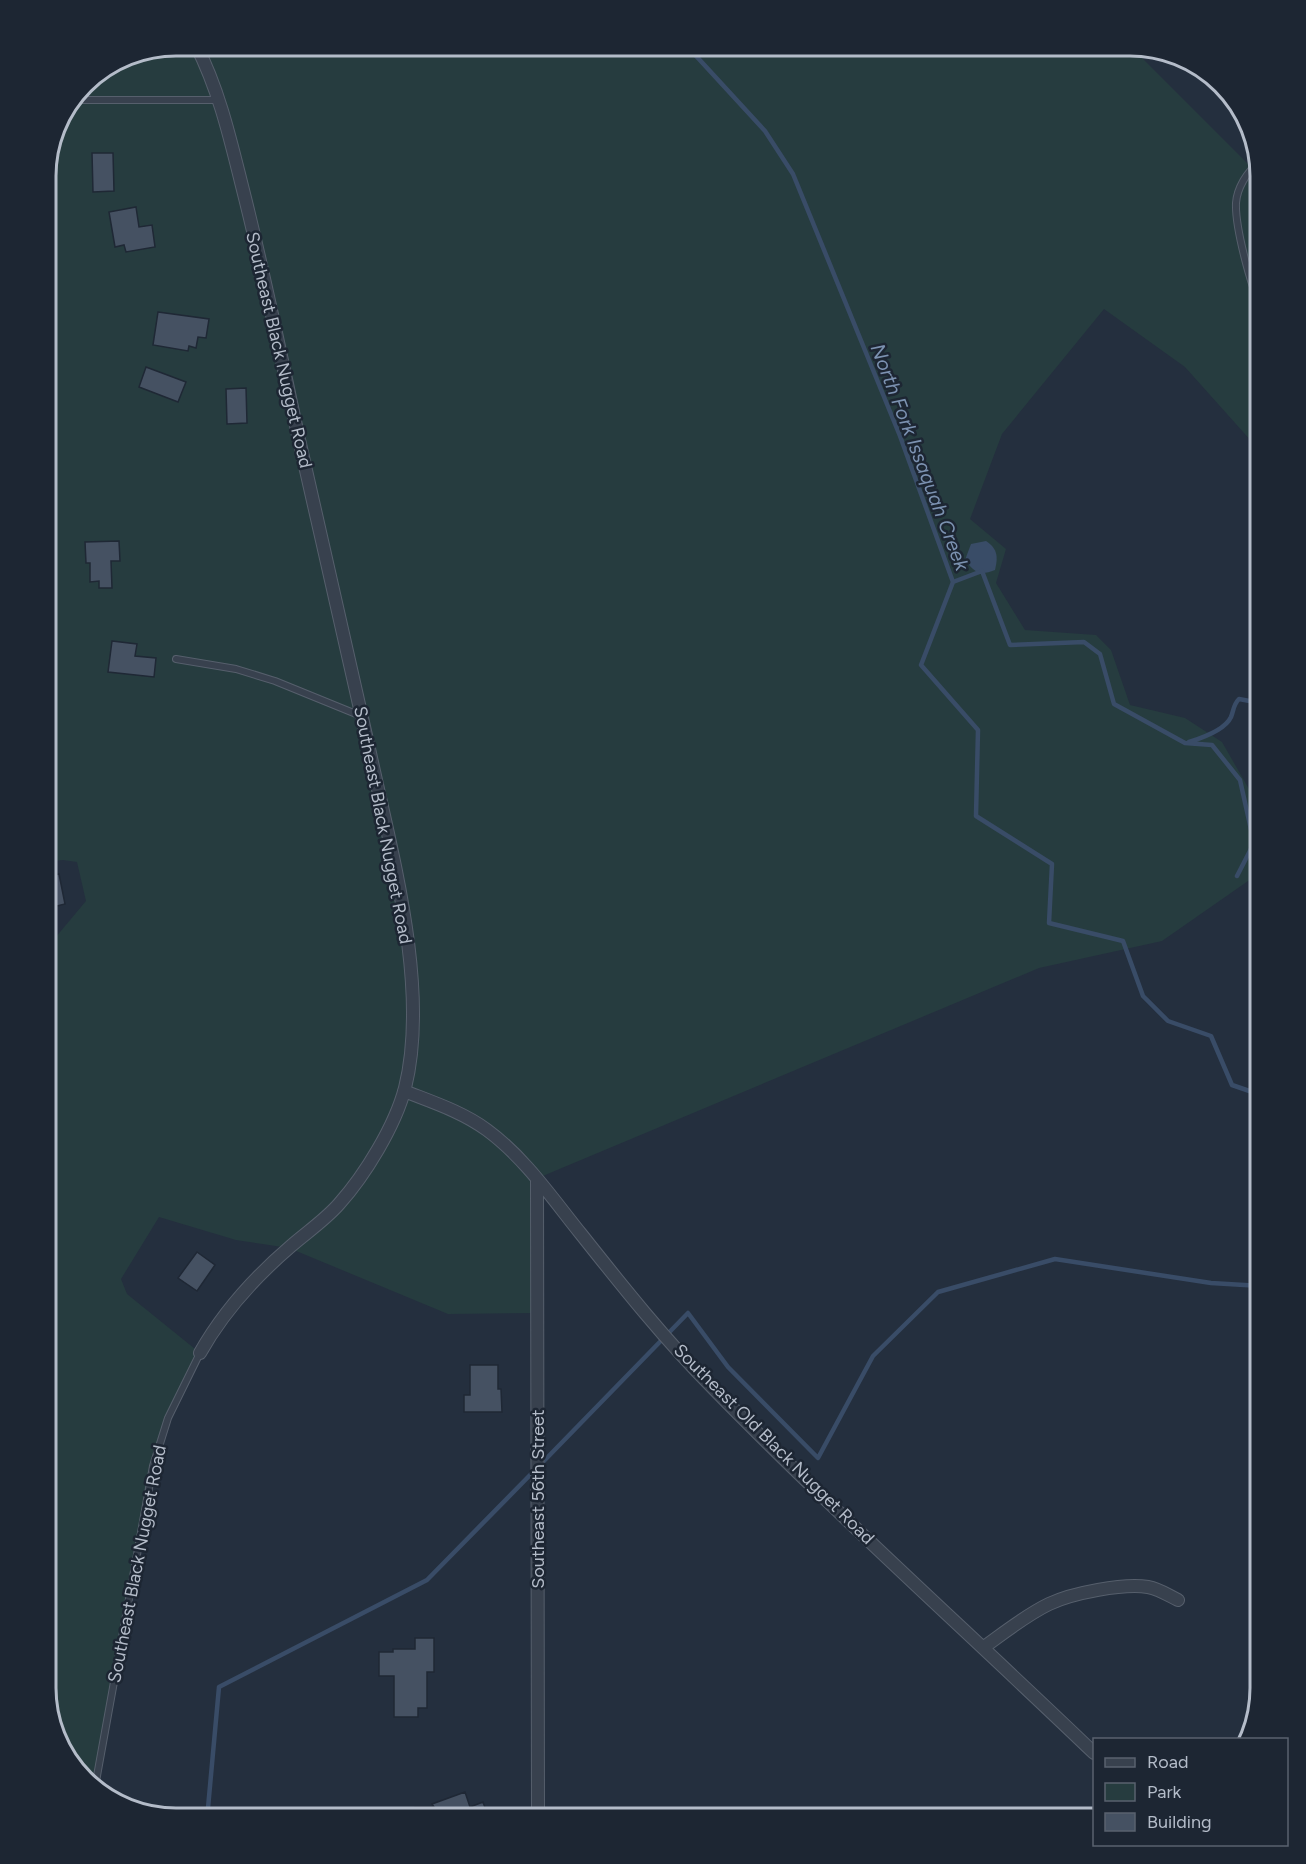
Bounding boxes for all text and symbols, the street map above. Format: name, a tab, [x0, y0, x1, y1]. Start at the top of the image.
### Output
street label: Southeast Black Nugget Road	[241, 230, 317, 470]
water label: North Fork Issaquah Creek	[866, 340, 975, 575]
street label: Southeast Black Nugget Road	[349, 704, 417, 946]
street label: Southeast Old Black Nugget Road	[669, 1339, 879, 1549]
street label: Southeast 56th Street	[527, 1409, 549, 1589]
street label: Southeast Black Nugget Road	[103, 1443, 171, 1685]
legend	[1093, 1738, 1288, 1846]
text: Road	[1147, 1751, 1188, 1773]
text: Park	[1147, 1781, 1182, 1803]
text: Building	[1147, 1811, 1212, 1833]

